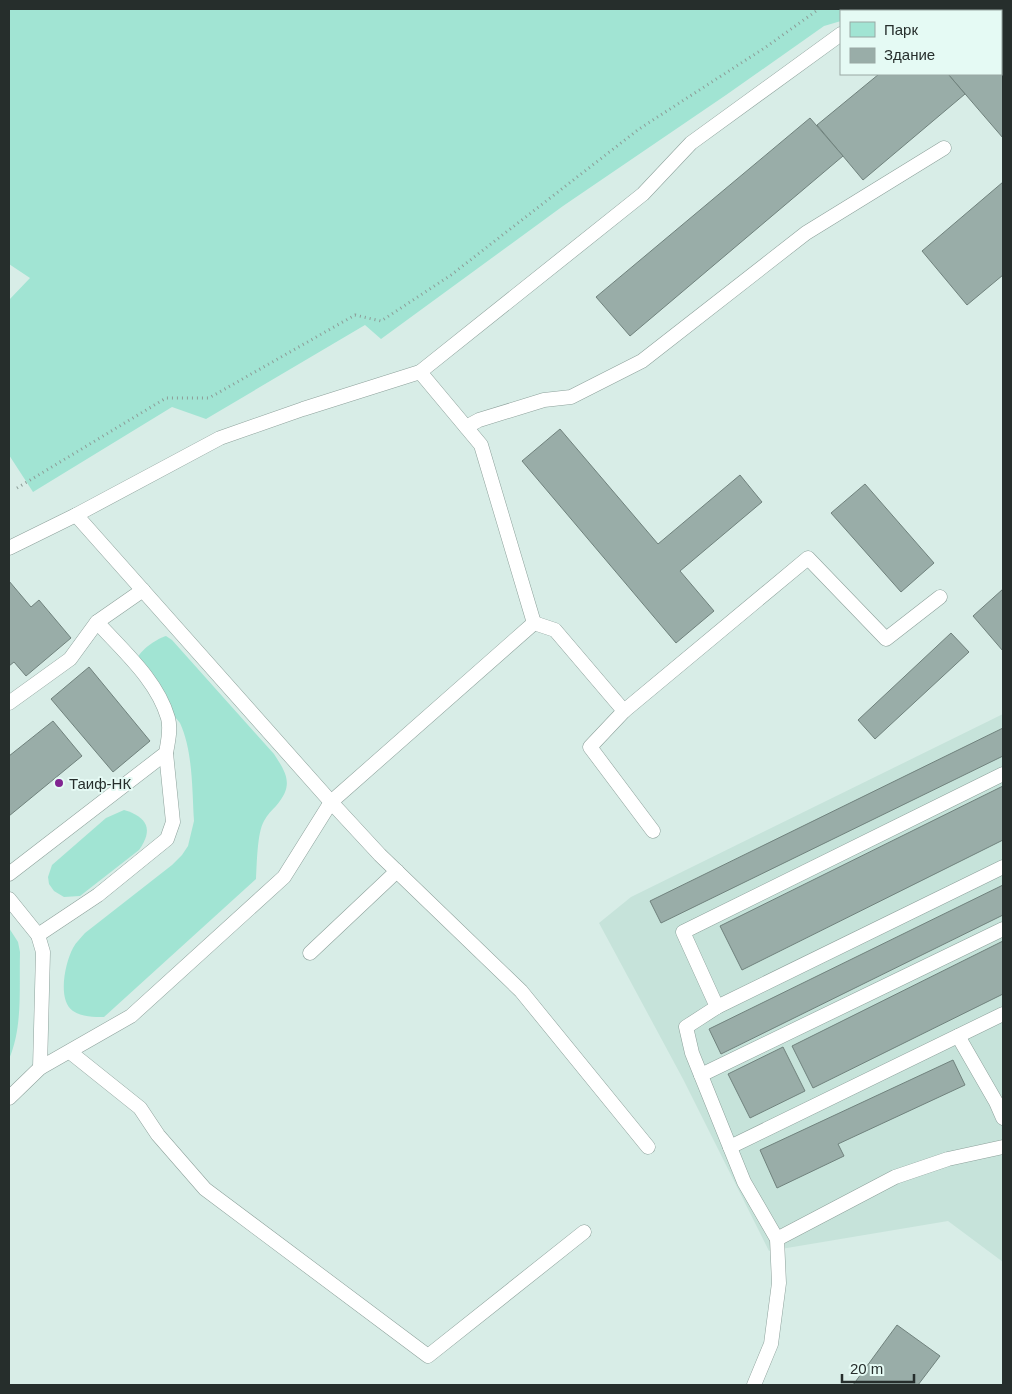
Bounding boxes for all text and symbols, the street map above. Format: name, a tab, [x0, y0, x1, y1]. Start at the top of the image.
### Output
legend	[840, 10, 1002, 75]
text: Парк	[884, 21, 918, 38]
text: Здание	[884, 46, 935, 63]
place label: Таиф-НК	[69, 775, 131, 792]
marker: Таиф-НК	[53, 777, 65, 789]
scale bar	[842, 1352, 914, 1384]
text: 20 m	[850, 1360, 883, 1377]

